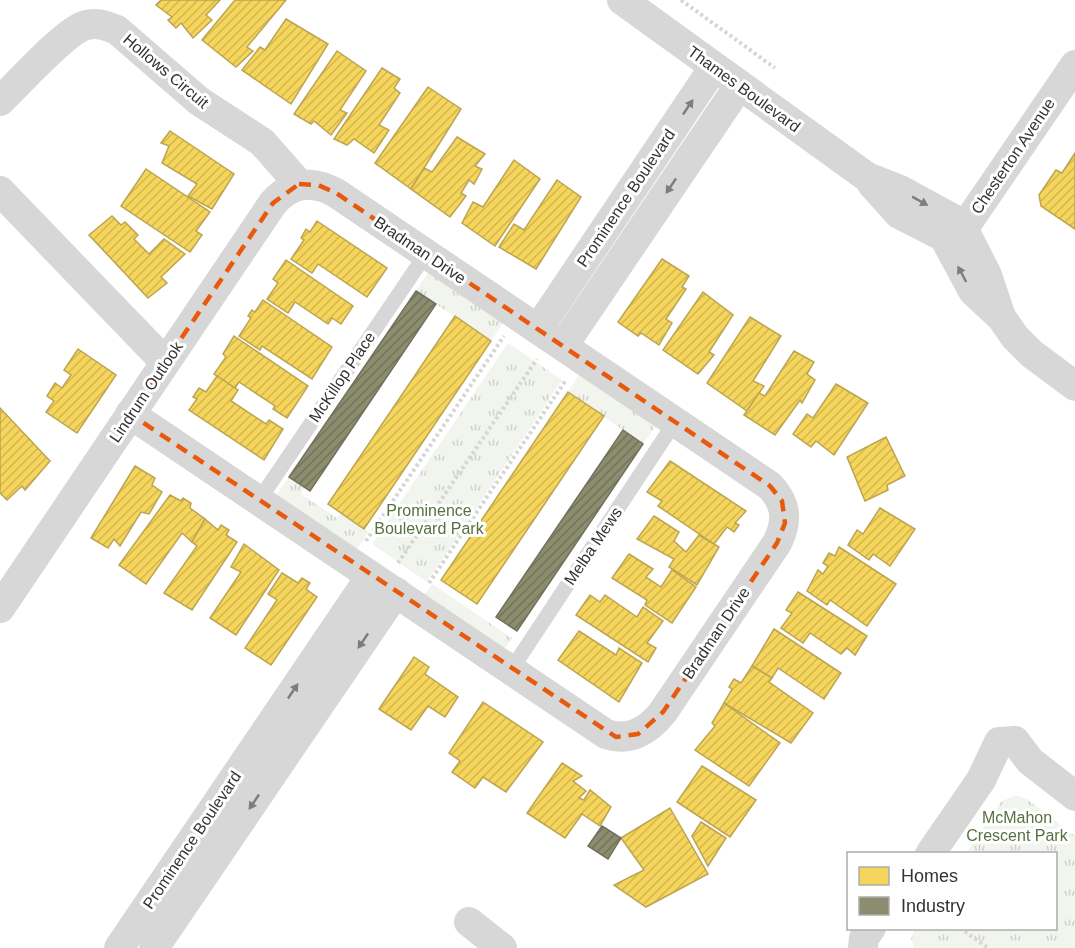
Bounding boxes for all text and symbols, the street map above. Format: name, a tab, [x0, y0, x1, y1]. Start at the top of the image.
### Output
street label: Hollows Circuit	[120, 30, 212, 112]
street label: Thames Boulevard	[685, 43, 803, 135]
street label: Chesterton Avenue	[968, 95, 1058, 217]
one-way arrow	[682, 99, 694, 115]
street label: Prominence Boulevard	[574, 126, 678, 270]
one-way arrow	[666, 178, 677, 194]
one-way arrow	[912, 196, 929, 206]
street label: Bradman Drive	[371, 213, 469, 287]
one-way arrow	[957, 265, 967, 282]
street label: McKillop Place	[306, 329, 378, 425]
street label: Lindrum Outlook	[106, 338, 186, 445]
park label: Prominence Boulevard Park	[374, 502, 485, 537]
street label: Melba Mews	[561, 504, 625, 588]
street label: Bradman Drive	[679, 584, 753, 682]
one-way arrow	[358, 633, 369, 649]
one-way arrow	[287, 684, 299, 700]
street label: Prominence Boulevard	[140, 768, 244, 912]
one-way arrow	[248, 794, 260, 810]
park label: McMahon Crescent Park	[966, 809, 1069, 844]
legend	[847, 852, 1057, 930]
text: Homes	[901, 866, 958, 886]
text: Industry	[901, 896, 965, 916]

